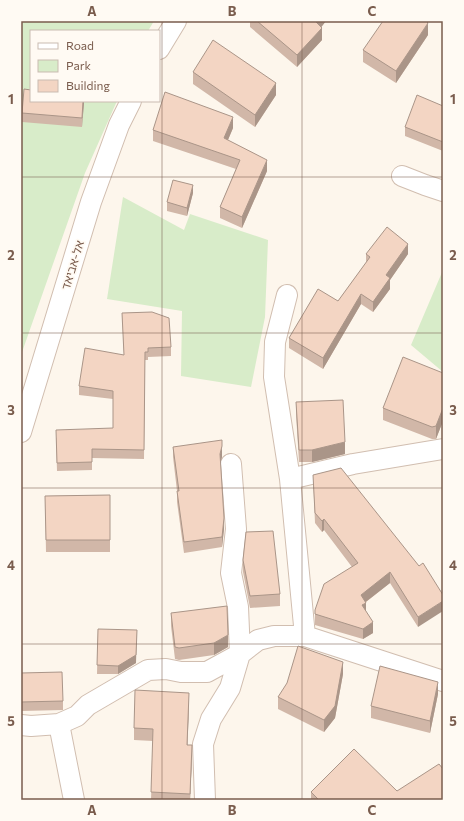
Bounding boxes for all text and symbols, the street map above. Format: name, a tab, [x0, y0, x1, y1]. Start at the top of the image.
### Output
text: A	[87, 3, 97, 19]
text: B	[228, 3, 237, 19]
text: C	[368, 3, 377, 19]
legend	[30, 30, 160, 102]
text: Road	[66, 38, 94, 52]
text: Park	[66, 58, 92, 72]
text: Building	[66, 78, 110, 92]
text: 1	[8, 91, 14, 107]
text: 1	[450, 91, 456, 107]
street label: אל-אביאד	[58, 238, 86, 291]
text: 2	[7, 247, 15, 263]
text: 2	[449, 247, 457, 263]
text: 3	[7, 402, 15, 418]
text: 3	[449, 402, 457, 418]
text: 4	[7, 557, 15, 573]
text: 4	[449, 557, 457, 573]
text: 5	[7, 713, 15, 729]
text: 5	[449, 713, 457, 729]
text: A	[87, 802, 97, 818]
text: B	[228, 802, 237, 818]
text: C	[368, 802, 377, 818]

